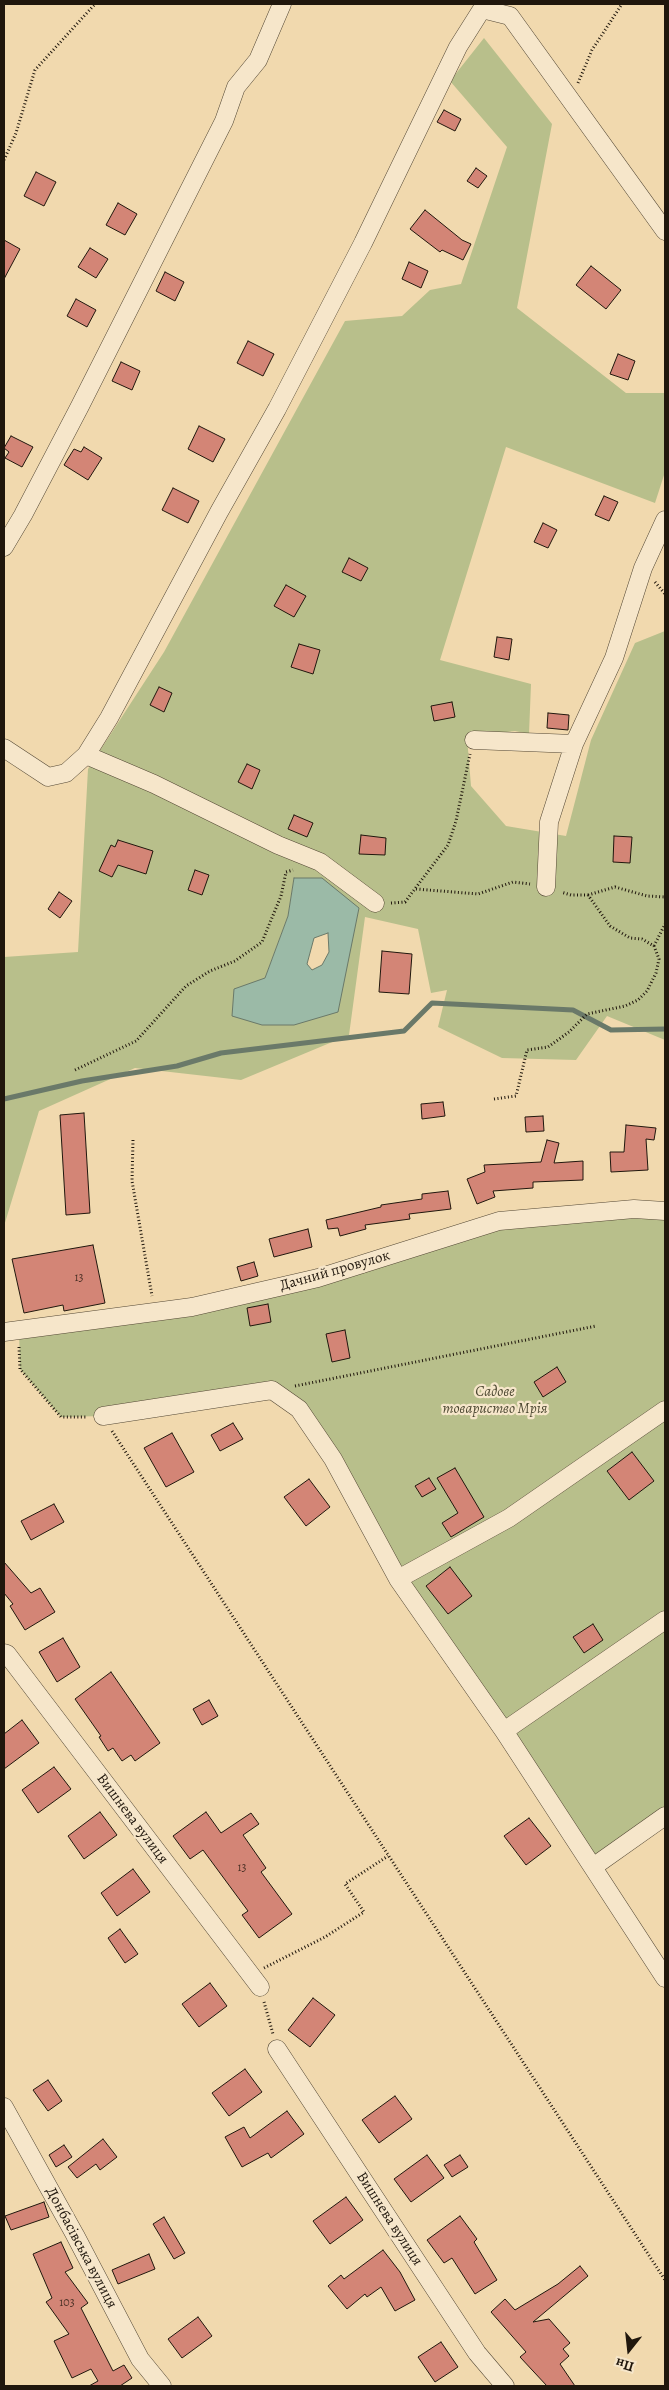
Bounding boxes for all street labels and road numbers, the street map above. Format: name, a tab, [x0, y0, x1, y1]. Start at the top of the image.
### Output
street label: Дачний провулок	[278, 1247, 392, 1295]
street label: Вишнева вулиця	[92, 1770, 172, 1868]
street label: Вишнева вулиця	[352, 2169, 426, 2269]
street label: Донбасівська вулиця	[41, 2184, 121, 2312]

